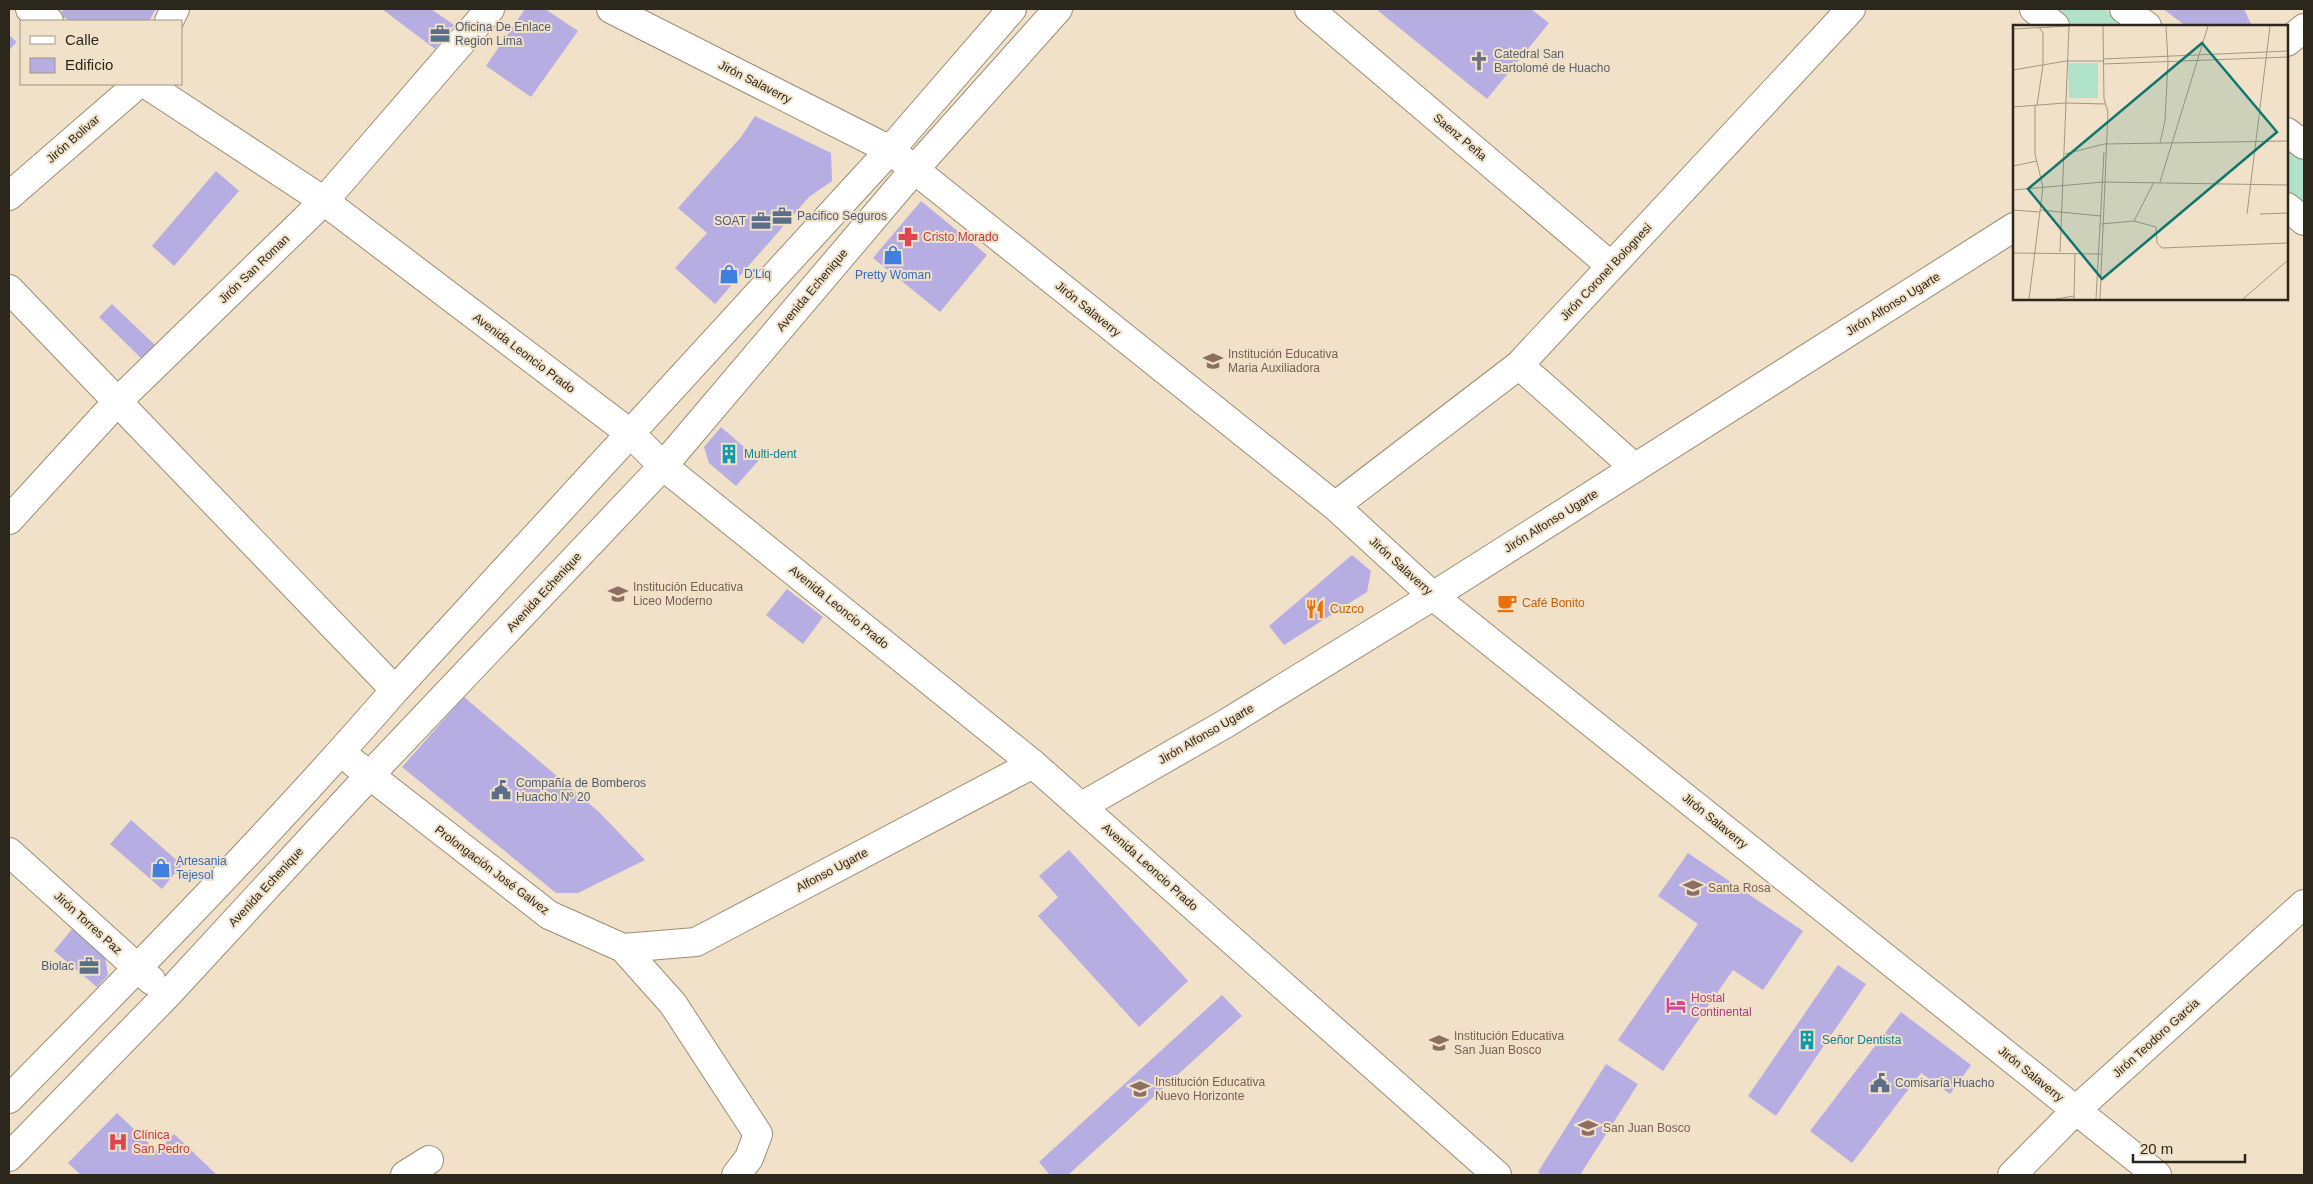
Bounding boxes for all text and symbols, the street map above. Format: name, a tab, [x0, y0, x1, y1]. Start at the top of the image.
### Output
legend	[20, 20, 182, 85]
place label: Oficina De Enlace Region Lima	[455, 20, 551, 48]
office icon: Oficina De Enlace Region Lima	[429, 23, 451, 45]
inset map	[2013, 25, 2288, 300]
text: Calle	[65, 31, 99, 48]
place label: Catedral San Bartolomé de Huacho	[1494, 47, 1610, 75]
church icon: Catedral San Bartolomé de Huacho	[1468, 50, 1490, 72]
text: Edificio	[65, 56, 113, 73]
street label: Jirón Salaverry	[716, 58, 794, 106]
street label: Saenz Peña	[1430, 111, 1490, 164]
street label: Jirón Bolivar	[43, 112, 103, 166]
office icon: Pacifico Seguros	[771, 205, 793, 227]
place label: Pacifico Seguros	[797, 209, 887, 223]
office icon: SOAT	[750, 210, 772, 232]
place label: SOAT	[714, 214, 747, 228]
street label: Jirón Coronel Bolognesi	[1557, 221, 1655, 323]
pharmacy icon: Cristo Morado	[897, 226, 919, 248]
place label: Cristo Morado	[923, 230, 999, 244]
street label: Jirón San Roman	[216, 232, 292, 306]
shop icon: Pretty Woman	[882, 244, 904, 266]
street label: Avenida Echenique	[773, 246, 851, 334]
shop icon: D'Liq	[718, 263, 740, 285]
place label: D'Liq	[744, 267, 771, 281]
place label: Pretty Woman	[855, 268, 931, 282]
street label: Jirón Alfonso Ugarte	[1843, 269, 1943, 339]
street label: Jirón Salaverry	[1052, 278, 1124, 340]
street label: Avenida Leoncio Prado	[470, 310, 578, 396]
place label: Institución Educativa Maria Auxiliadora	[1228, 347, 1338, 375]
school or university icon: Institución Educativa Maria Auxiliadora	[1202, 350, 1224, 372]
building icon: Multi-dent	[718, 443, 740, 465]
place label: Multi-dent	[744, 447, 797, 461]
street label: Jirón Alfonso Ugarte	[1501, 486, 1601, 556]
street label: Jirón Salaverry	[1367, 534, 1435, 598]
street label: Avenida Echenique	[504, 549, 585, 635]
street label: Avenida Leoncio Prado	[786, 563, 892, 652]
place label: Institución Educativa Liceo Moderno	[633, 580, 743, 608]
school or university icon: Institución Educativa Liceo Moderno	[607, 583, 629, 605]
cafe icon: Café Bonito	[1496, 592, 1518, 614]
place label: Café Bonito	[1522, 596, 1585, 610]
restaurant icon: Cuzco	[1304, 598, 1326, 620]
place label: Cuzco	[1330, 602, 1364, 616]
street label: Jirón Alfonso Ugarte	[1156, 701, 1257, 767]
place label: Compañía de Bomberos Huacho Nº 20	[516, 776, 646, 804]
public building icon: Compañía de Bomberos Huacho Nº 20	[490, 779, 512, 801]
street label: Jirón Salaverry	[1679, 790, 1751, 852]
street label: Avenida Leoncio Prado	[1099, 820, 1201, 914]
street label: Prolongación José Galvez	[432, 822, 552, 918]
street label: Avenida Echenique	[226, 844, 307, 930]
street label: Alfonso Ugarte	[794, 845, 871, 895]
place label: Artesania Tejesol	[176, 854, 227, 882]
shop icon: Artesania Tejesol	[150, 857, 172, 879]
school or university icon: Santa Rosa	[1682, 877, 1704, 899]
place label: Santa Rosa	[1708, 881, 1771, 895]
street label: Jirón Torres Paz	[51, 889, 125, 957]
office icon: Biolac	[78, 955, 100, 977]
place label: Biolac	[41, 959, 74, 973]
place label: Hostal Continental	[1691, 991, 1752, 1019]
hotel icon: Hostal Continental	[1665, 994, 1687, 1016]
street label: Jirón Teodoro Garcia	[2110, 995, 2202, 1080]
place label: Institución Educativa San Juan Bosco	[1454, 1029, 1564, 1057]
building icon: Señor Dentista	[1796, 1029, 1818, 1051]
school or university icon: Institución Educativa San Juan Bosco	[1428, 1032, 1450, 1054]
place label: Señor Dentista	[1822, 1033, 1902, 1047]
street label: Jirón Salaverry	[1995, 1043, 2067, 1105]
public building icon: Comisaría Huacho	[1869, 1072, 1891, 1094]
place label: Institución Educativa Nuevo Horizonte	[1155, 1075, 1265, 1103]
place label: Comisaría Huacho	[1895, 1076, 1995, 1090]
school or university icon: Institución Educativa Nuevo Horizonte	[1129, 1078, 1151, 1100]
school or university icon: San Juan Bosco	[1577, 1117, 1599, 1139]
place label: San Juan Bosco	[1603, 1121, 1691, 1135]
place label: Clínica San Pedro	[133, 1128, 190, 1156]
hospital icon: Clínica San Pedro	[107, 1131, 129, 1153]
scale bar	[2133, 1132, 2246, 1164]
text: 20 m	[2140, 1140, 2173, 1157]

